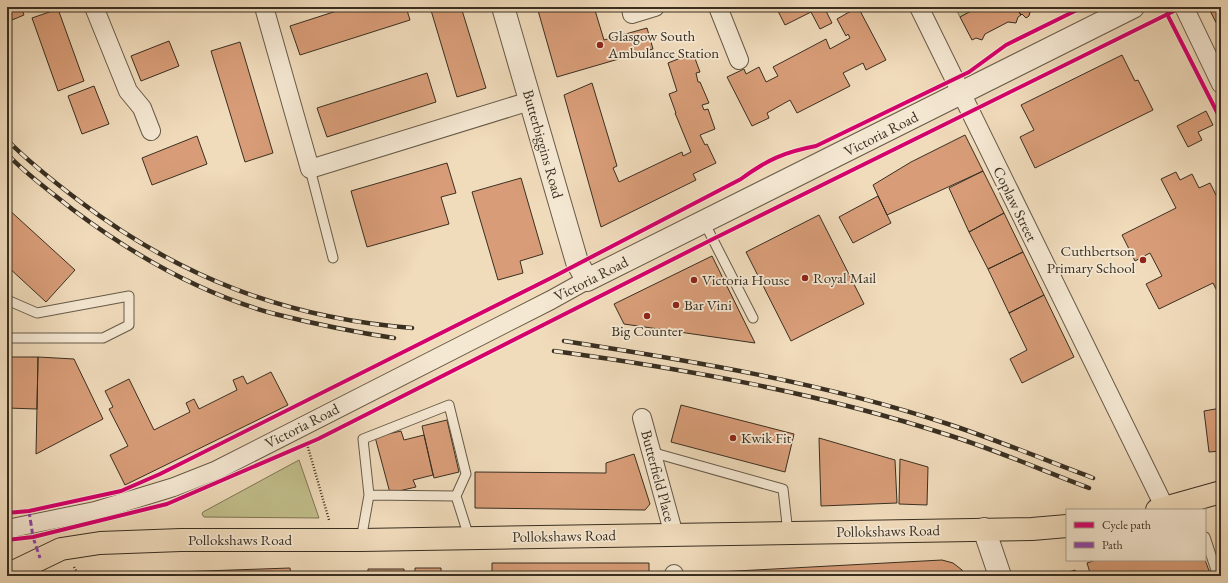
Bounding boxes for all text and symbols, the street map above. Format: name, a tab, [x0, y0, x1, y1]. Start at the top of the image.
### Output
place label: Glasgow South Ambulance Station	[607, 26, 719, 62]
marker: Glasgow South Ambulance Station	[595, 40, 605, 50]
street label: Butterbiggins Road	[519, 87, 568, 201]
street label: Victoria Road	[840, 107, 921, 160]
street label: Coplaw Street	[989, 163, 1042, 245]
place label: Cuthbertson Primary School	[1047, 241, 1135, 277]
street label: Victoria Road	[550, 252, 631, 305]
marker: Cuthbertson Primary School	[1138, 255, 1148, 265]
place label: Royal Mail	[813, 268, 877, 287]
place label: Victoria House	[702, 270, 790, 289]
marker: Royal Mail	[800, 273, 810, 283]
marker: Victoria House	[689, 275, 699, 285]
place label: Bar Vini	[684, 295, 732, 314]
marker: Bar Vini	[671, 300, 681, 310]
marker: Big Counter	[642, 311, 652, 321]
place label: Big Counter	[611, 321, 683, 340]
street label: Victoria Road	[261, 399, 342, 452]
street label: Butterfield Place	[637, 428, 680, 524]
place label: Kwik Fit	[741, 428, 792, 447]
marker: Kwik Fit	[728, 433, 738, 443]
legend	[1066, 509, 1206, 561]
text: Cycle path	[1102, 517, 1151, 533]
street label: Pollokshaws Road	[836, 520, 941, 541]
street label: Pollokshaws Road	[512, 525, 617, 546]
street label: Pollokshaws Road	[188, 530, 292, 549]
text: Path	[1102, 537, 1123, 553]

